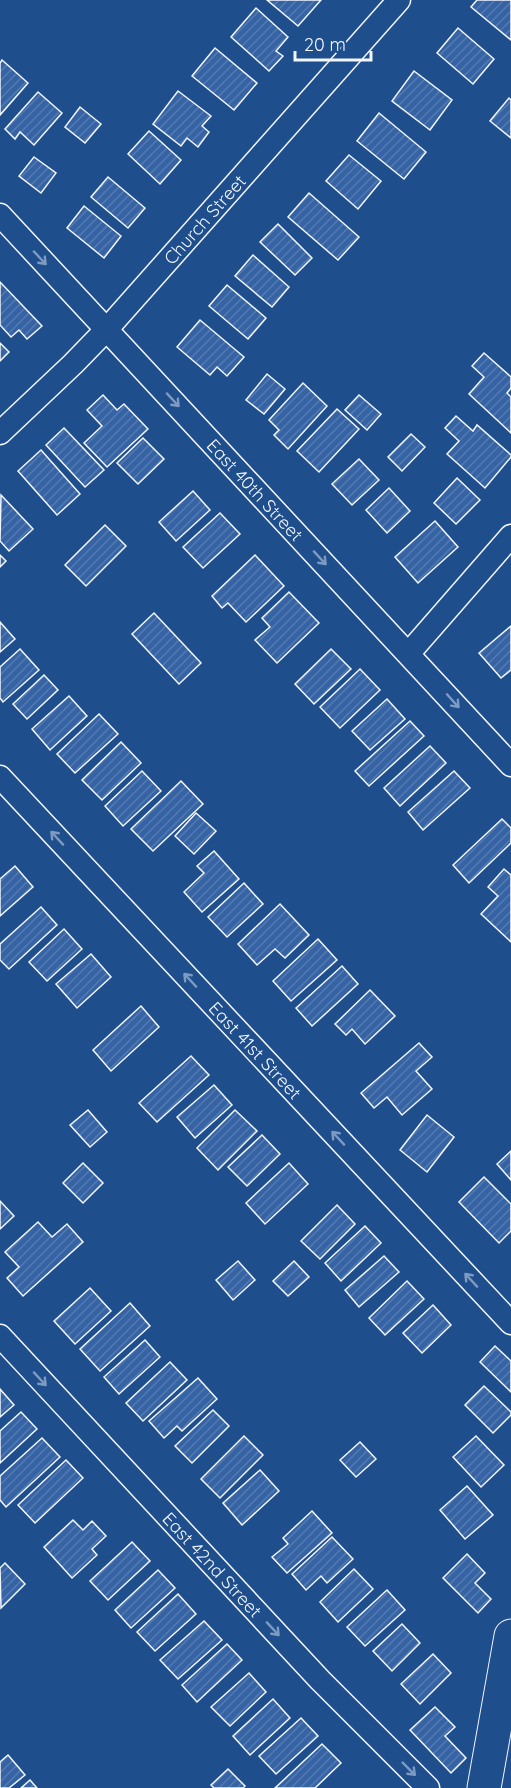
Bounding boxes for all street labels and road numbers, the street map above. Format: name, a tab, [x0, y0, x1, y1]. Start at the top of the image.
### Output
street label: Church Street	[158, 170, 250, 269]
street label: East 40th Street	[202, 434, 308, 546]
street label: East 41st Street	[204, 996, 307, 1104]
street label: East 42nd Street	[158, 1507, 267, 1622]

